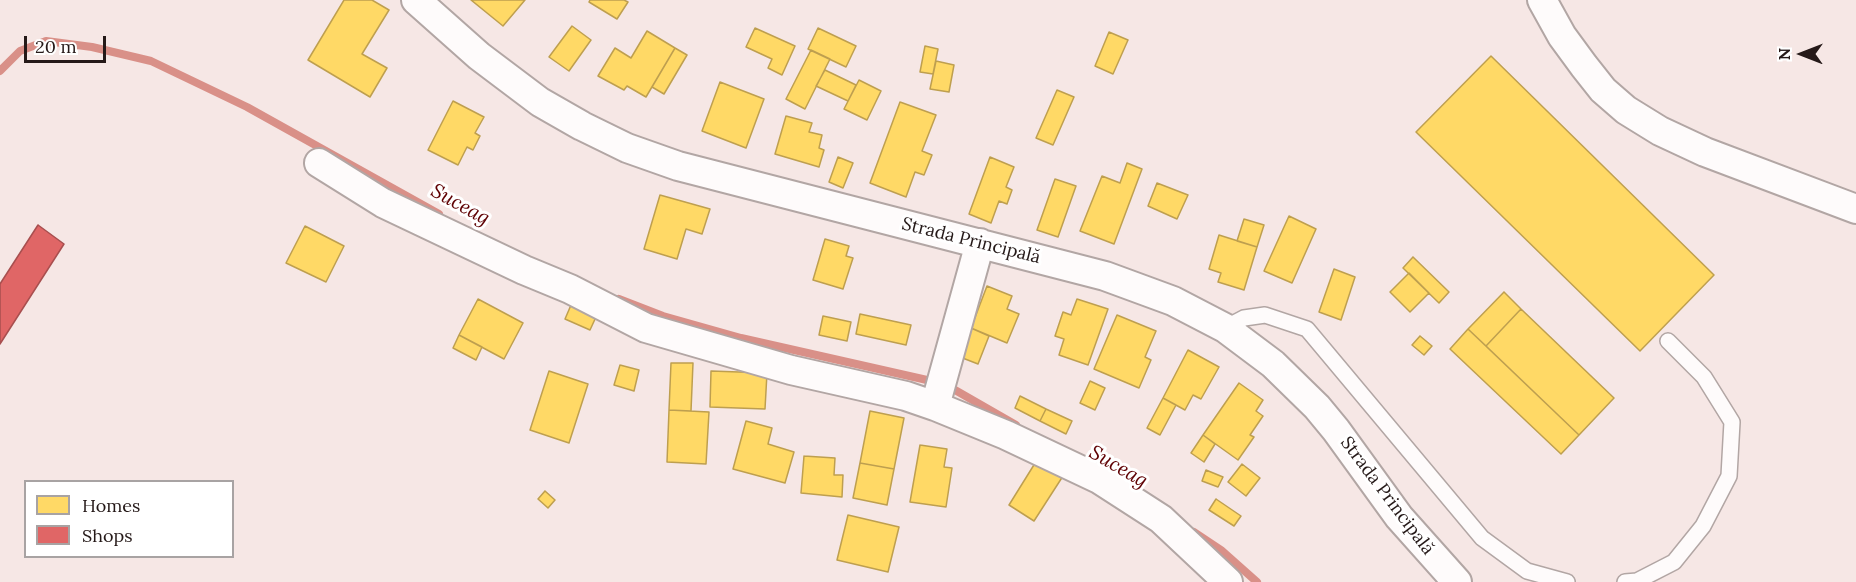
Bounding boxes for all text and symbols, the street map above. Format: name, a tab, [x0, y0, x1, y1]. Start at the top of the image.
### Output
scale bar	[27, 24, 110, 62]
north arrow	[1772, 24, 1832, 84]
text: 20 m	[35, 35, 77, 58]
text: N	[1774, 48, 1794, 60]
water label: Suceag	[426, 179, 494, 231]
street label: Strada Principală	[899, 213, 1043, 269]
street label: Strada Principală	[1336, 433, 1438, 559]
water label: Suceag	[1085, 441, 1151, 493]
legend	[24, 480, 234, 558]
text: Homes	[82, 494, 140, 517]
text: Shops	[82, 524, 133, 547]

